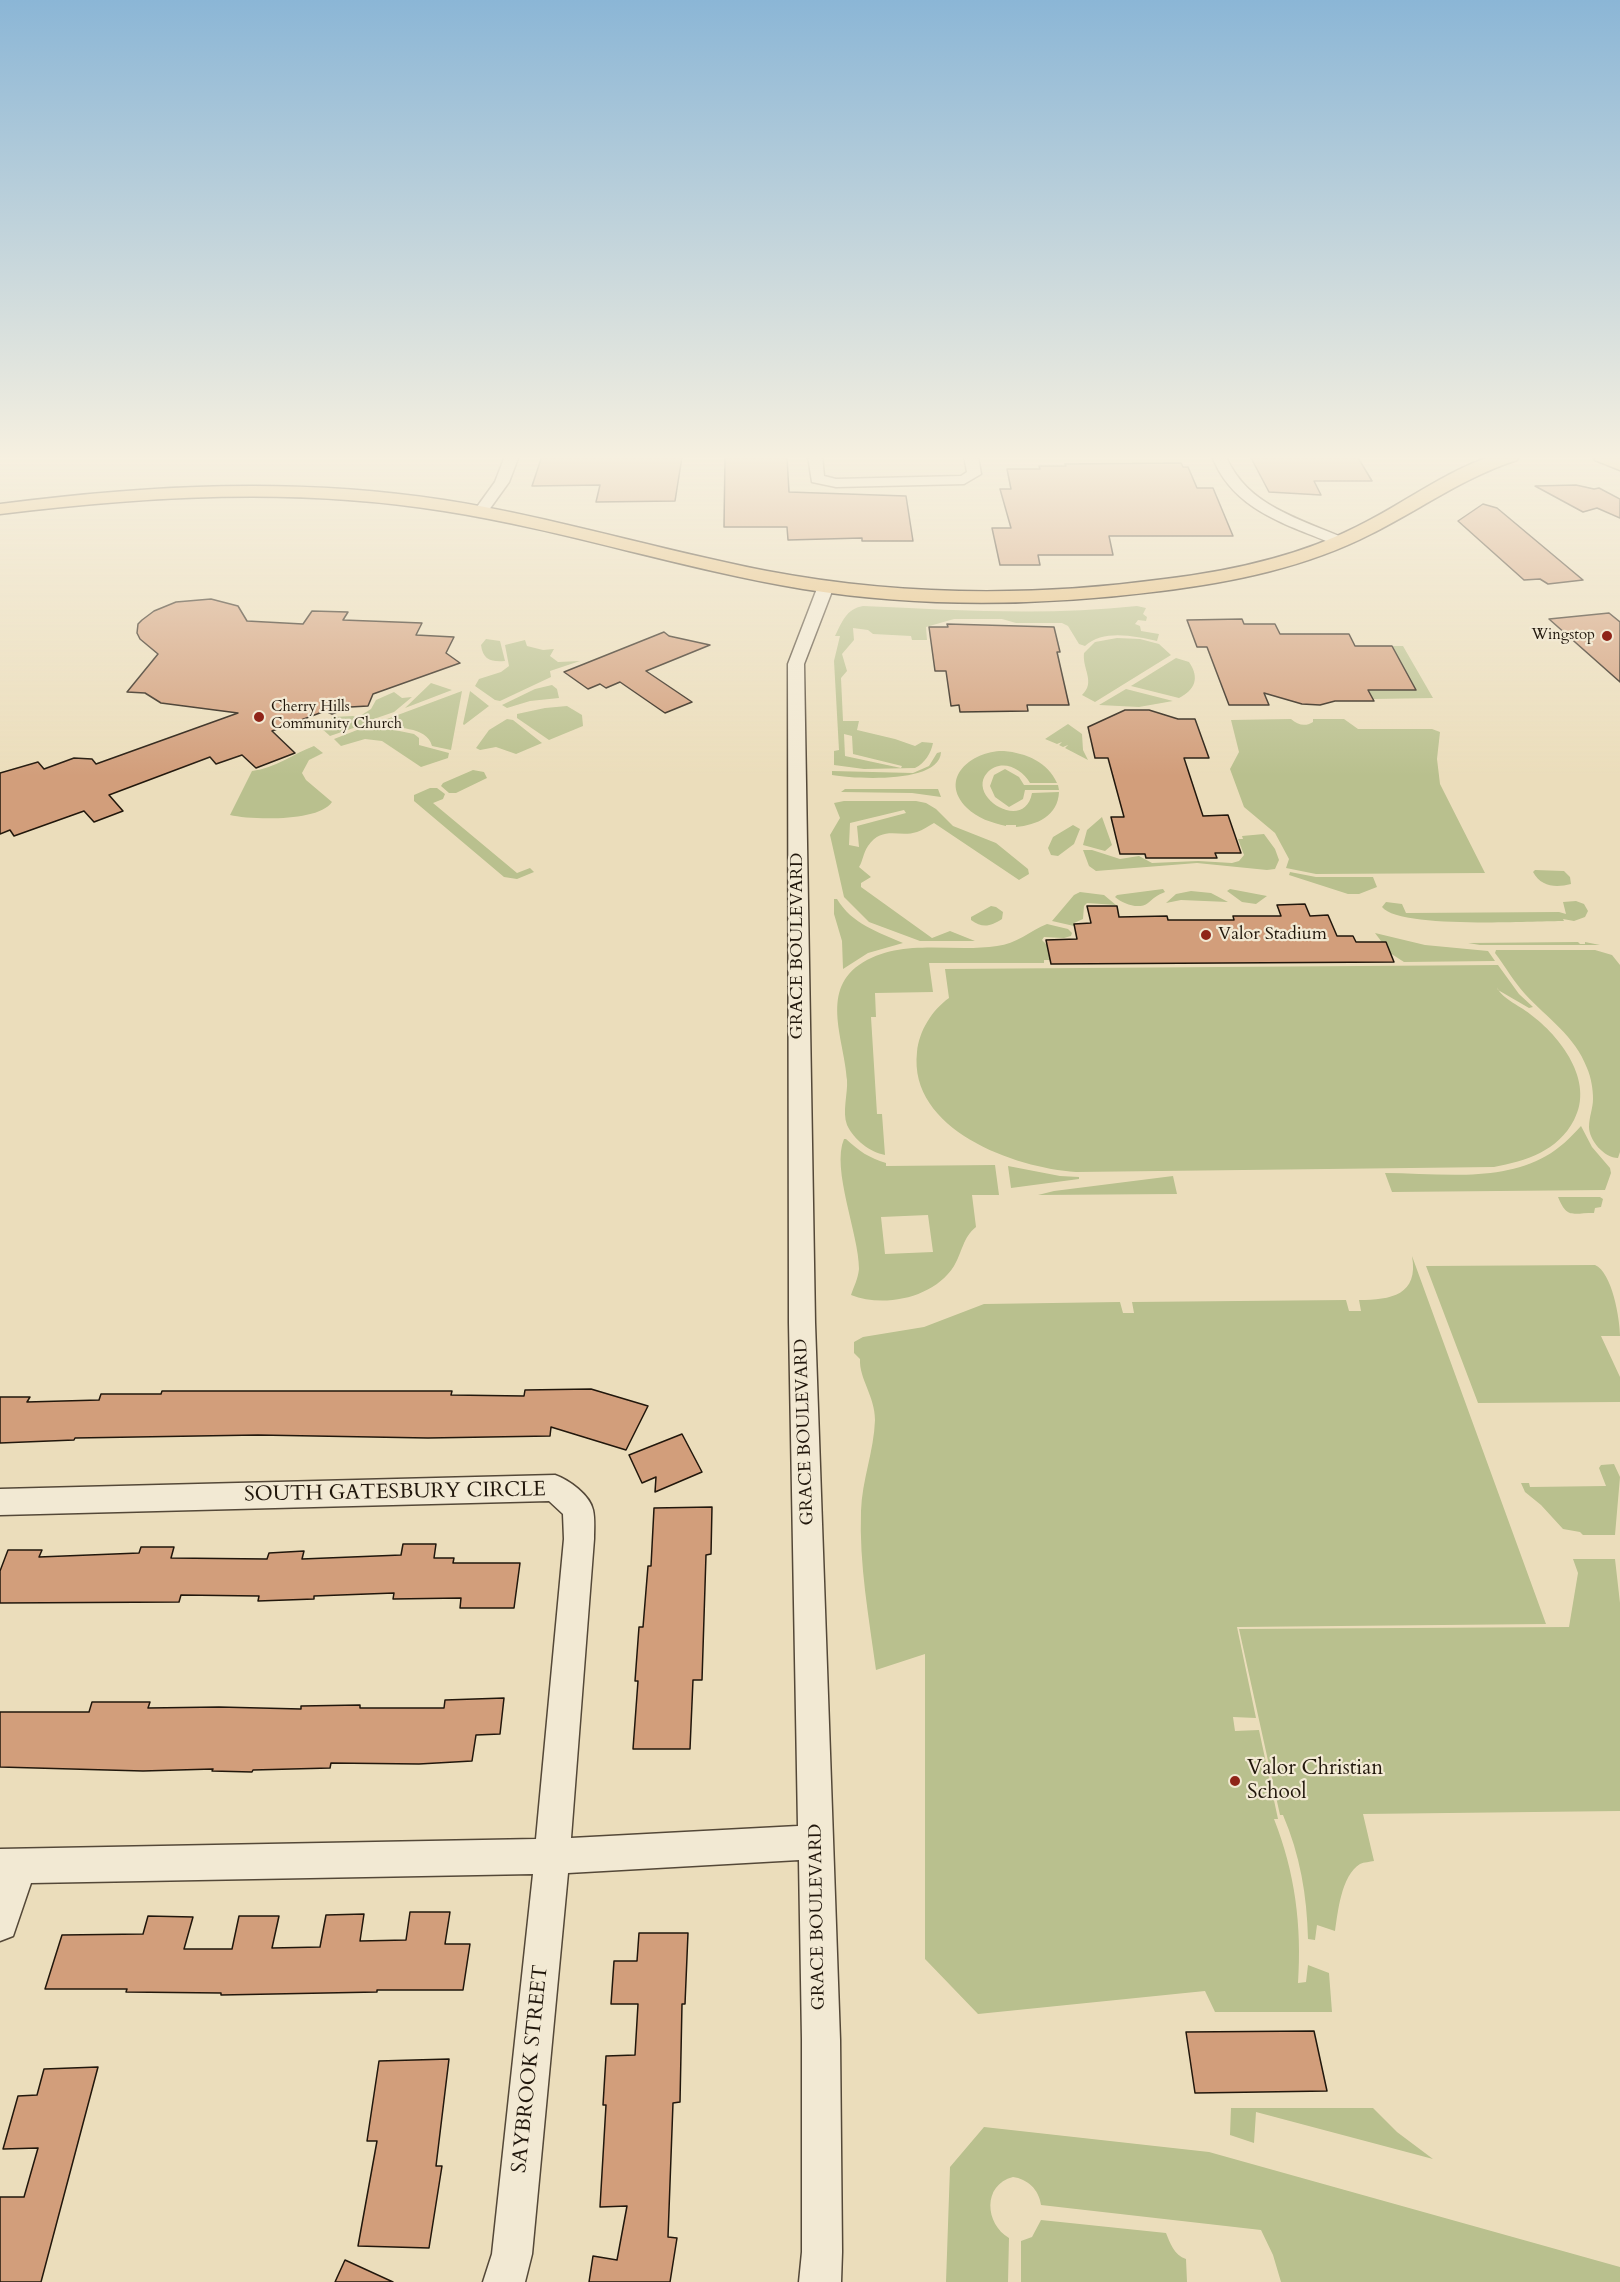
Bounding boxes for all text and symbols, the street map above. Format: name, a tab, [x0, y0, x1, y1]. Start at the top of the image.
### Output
place label: Wingstop	[1531, 627, 1595, 645]
marker: Wingstop	[1600, 629, 1614, 643]
place label: Cherry Hills Community Church	[271, 699, 402, 734]
marker: Cherry Hills Community Church	[252, 710, 266, 724]
street label: GRACE BOULEVARD	[787, 853, 809, 1039]
place label: Valor Stadium	[1218, 924, 1327, 946]
marker: Valor Stadium	[1199, 928, 1213, 942]
street label: GRACE BOULEVARD	[791, 1338, 819, 1526]
street label: SOUTH GATESBURY CIRCLE	[244, 1478, 546, 1508]
place label: Valor Christian School	[1247, 1756, 1383, 1806]
marker: Valor Christian School	[1228, 1774, 1242, 1788]
street label: GRACE BOULEVARD	[806, 1823, 830, 2011]
street label: SAYBROOK STREET	[508, 1964, 554, 2174]

